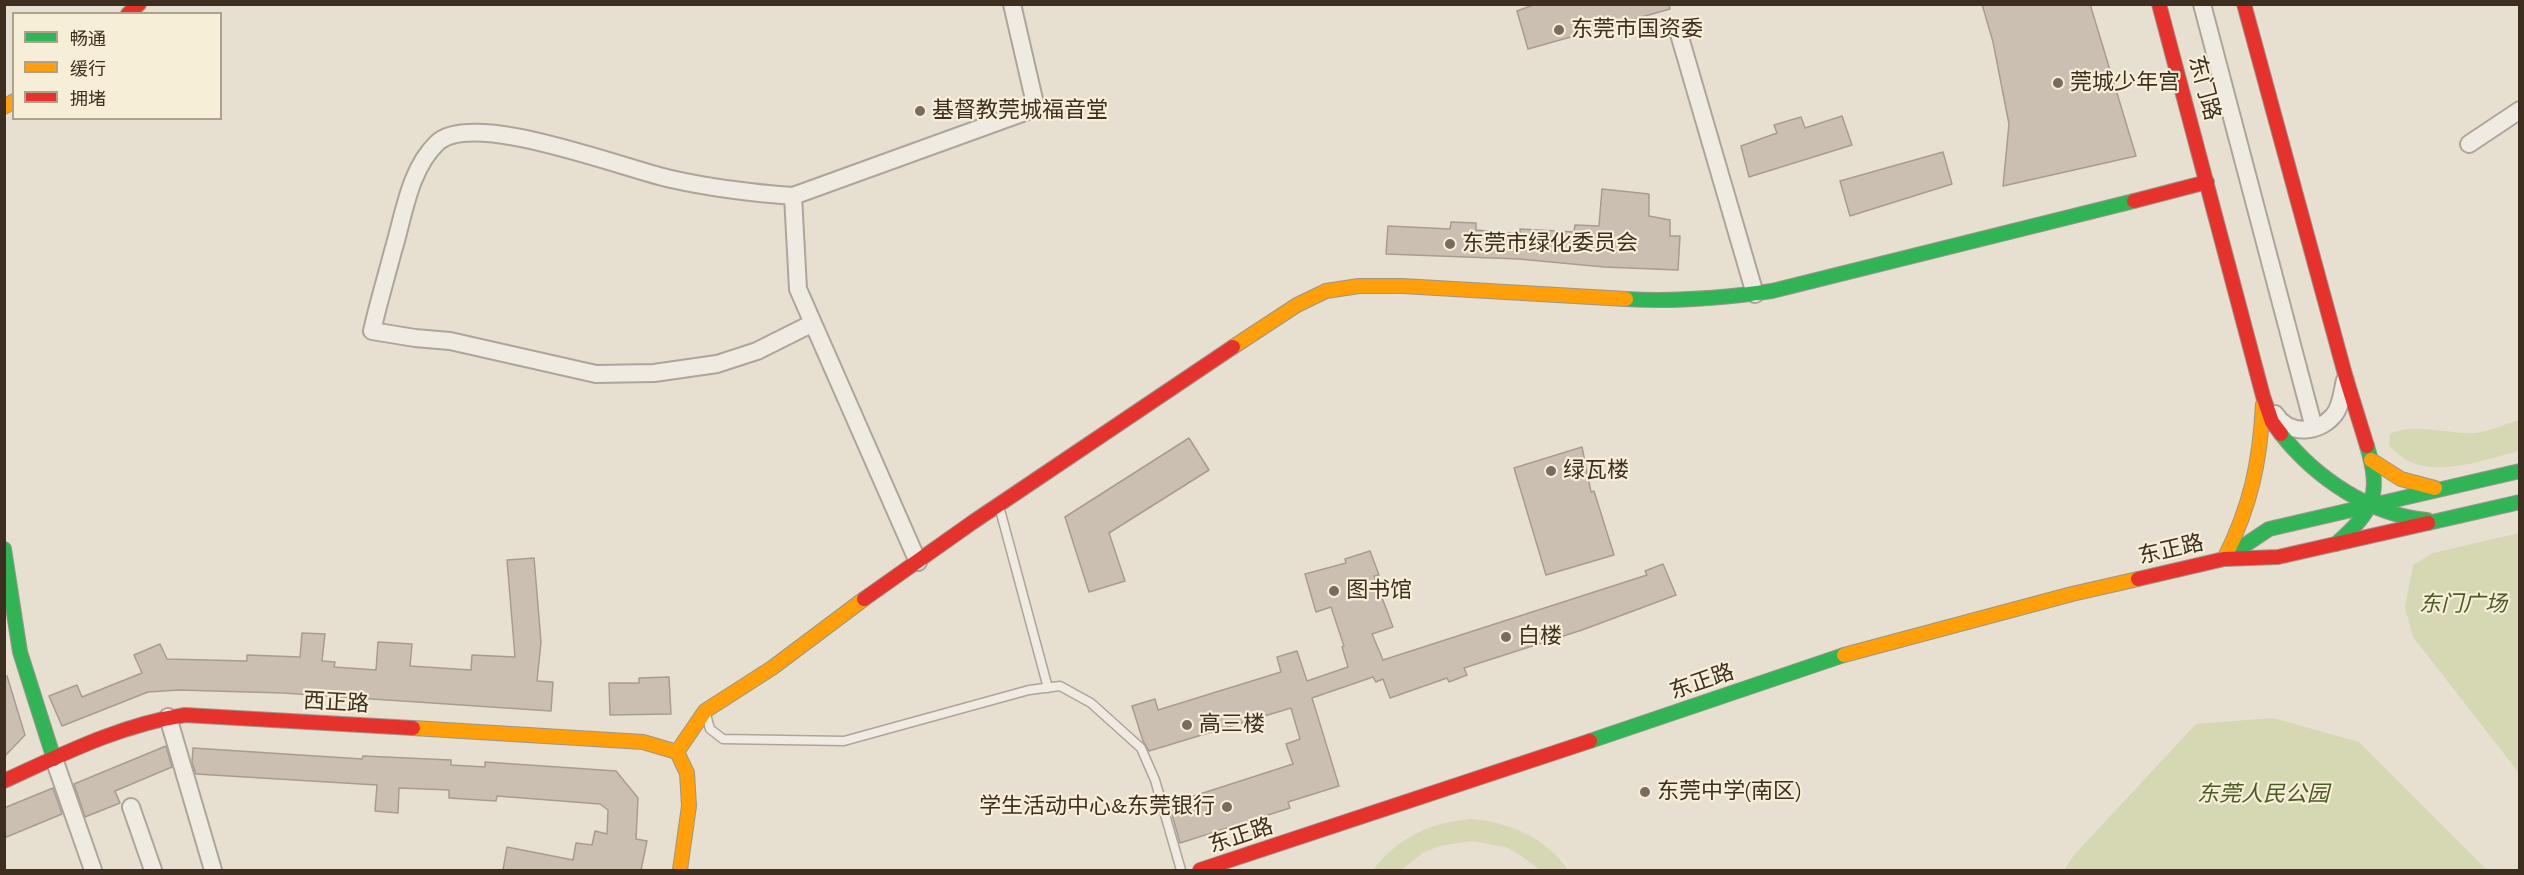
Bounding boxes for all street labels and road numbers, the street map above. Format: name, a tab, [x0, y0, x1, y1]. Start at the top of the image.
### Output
street label: 东门路	[2183, 53, 2225, 123]
street label: 东正路	[2136, 530, 2206, 570]
street label: 东正路	[1667, 659, 1737, 705]
street label: 西正路	[302, 688, 370, 718]
street label: 东正路	[1206, 813, 1276, 859]

